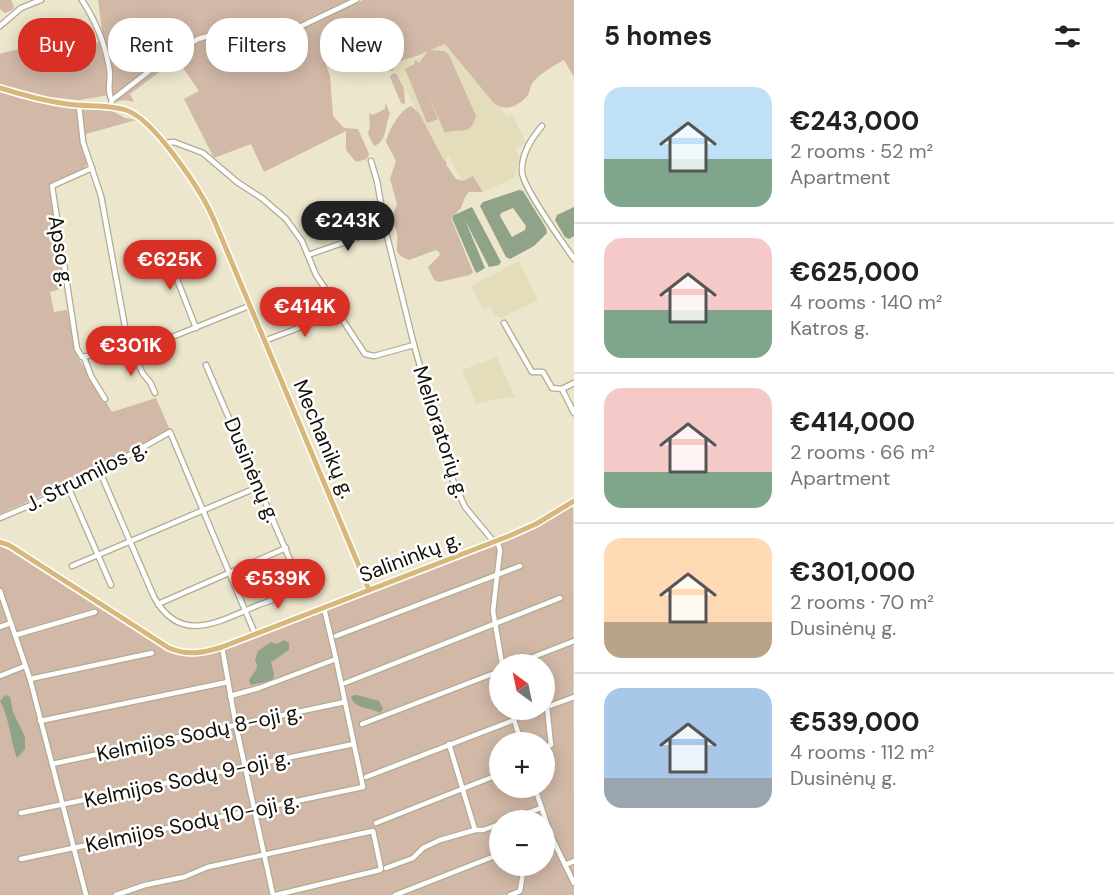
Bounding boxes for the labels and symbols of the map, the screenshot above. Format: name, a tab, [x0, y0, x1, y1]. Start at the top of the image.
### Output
pin: €243K	[306, 201, 390, 252]
street label: Apso g.	[42, 213, 80, 289]
pin: €625K	[128, 240, 212, 291]
pin: €414K	[263, 287, 347, 338]
pin: €301K	[89, 326, 173, 377]
street label: Melioratorių g.	[406, 362, 476, 502]
street label: Mechanikų g.	[286, 375, 362, 503]
street label: Dusinėnų g.	[217, 413, 287, 527]
street label: J. Strumilos g.	[20, 433, 152, 519]
street label: Salininkų g.	[355, 525, 465, 589]
pin: €539K	[236, 559, 320, 610]
north arrow	[489, 654, 555, 720]
street label: Kelmijos Sodų 8-oji g.	[94, 698, 304, 768]
street label: Kelmijos Sodų 9-oji g.	[82, 744, 292, 814]
street label: Kelmijos Sodų 10-oji g.	[83, 787, 301, 859]

